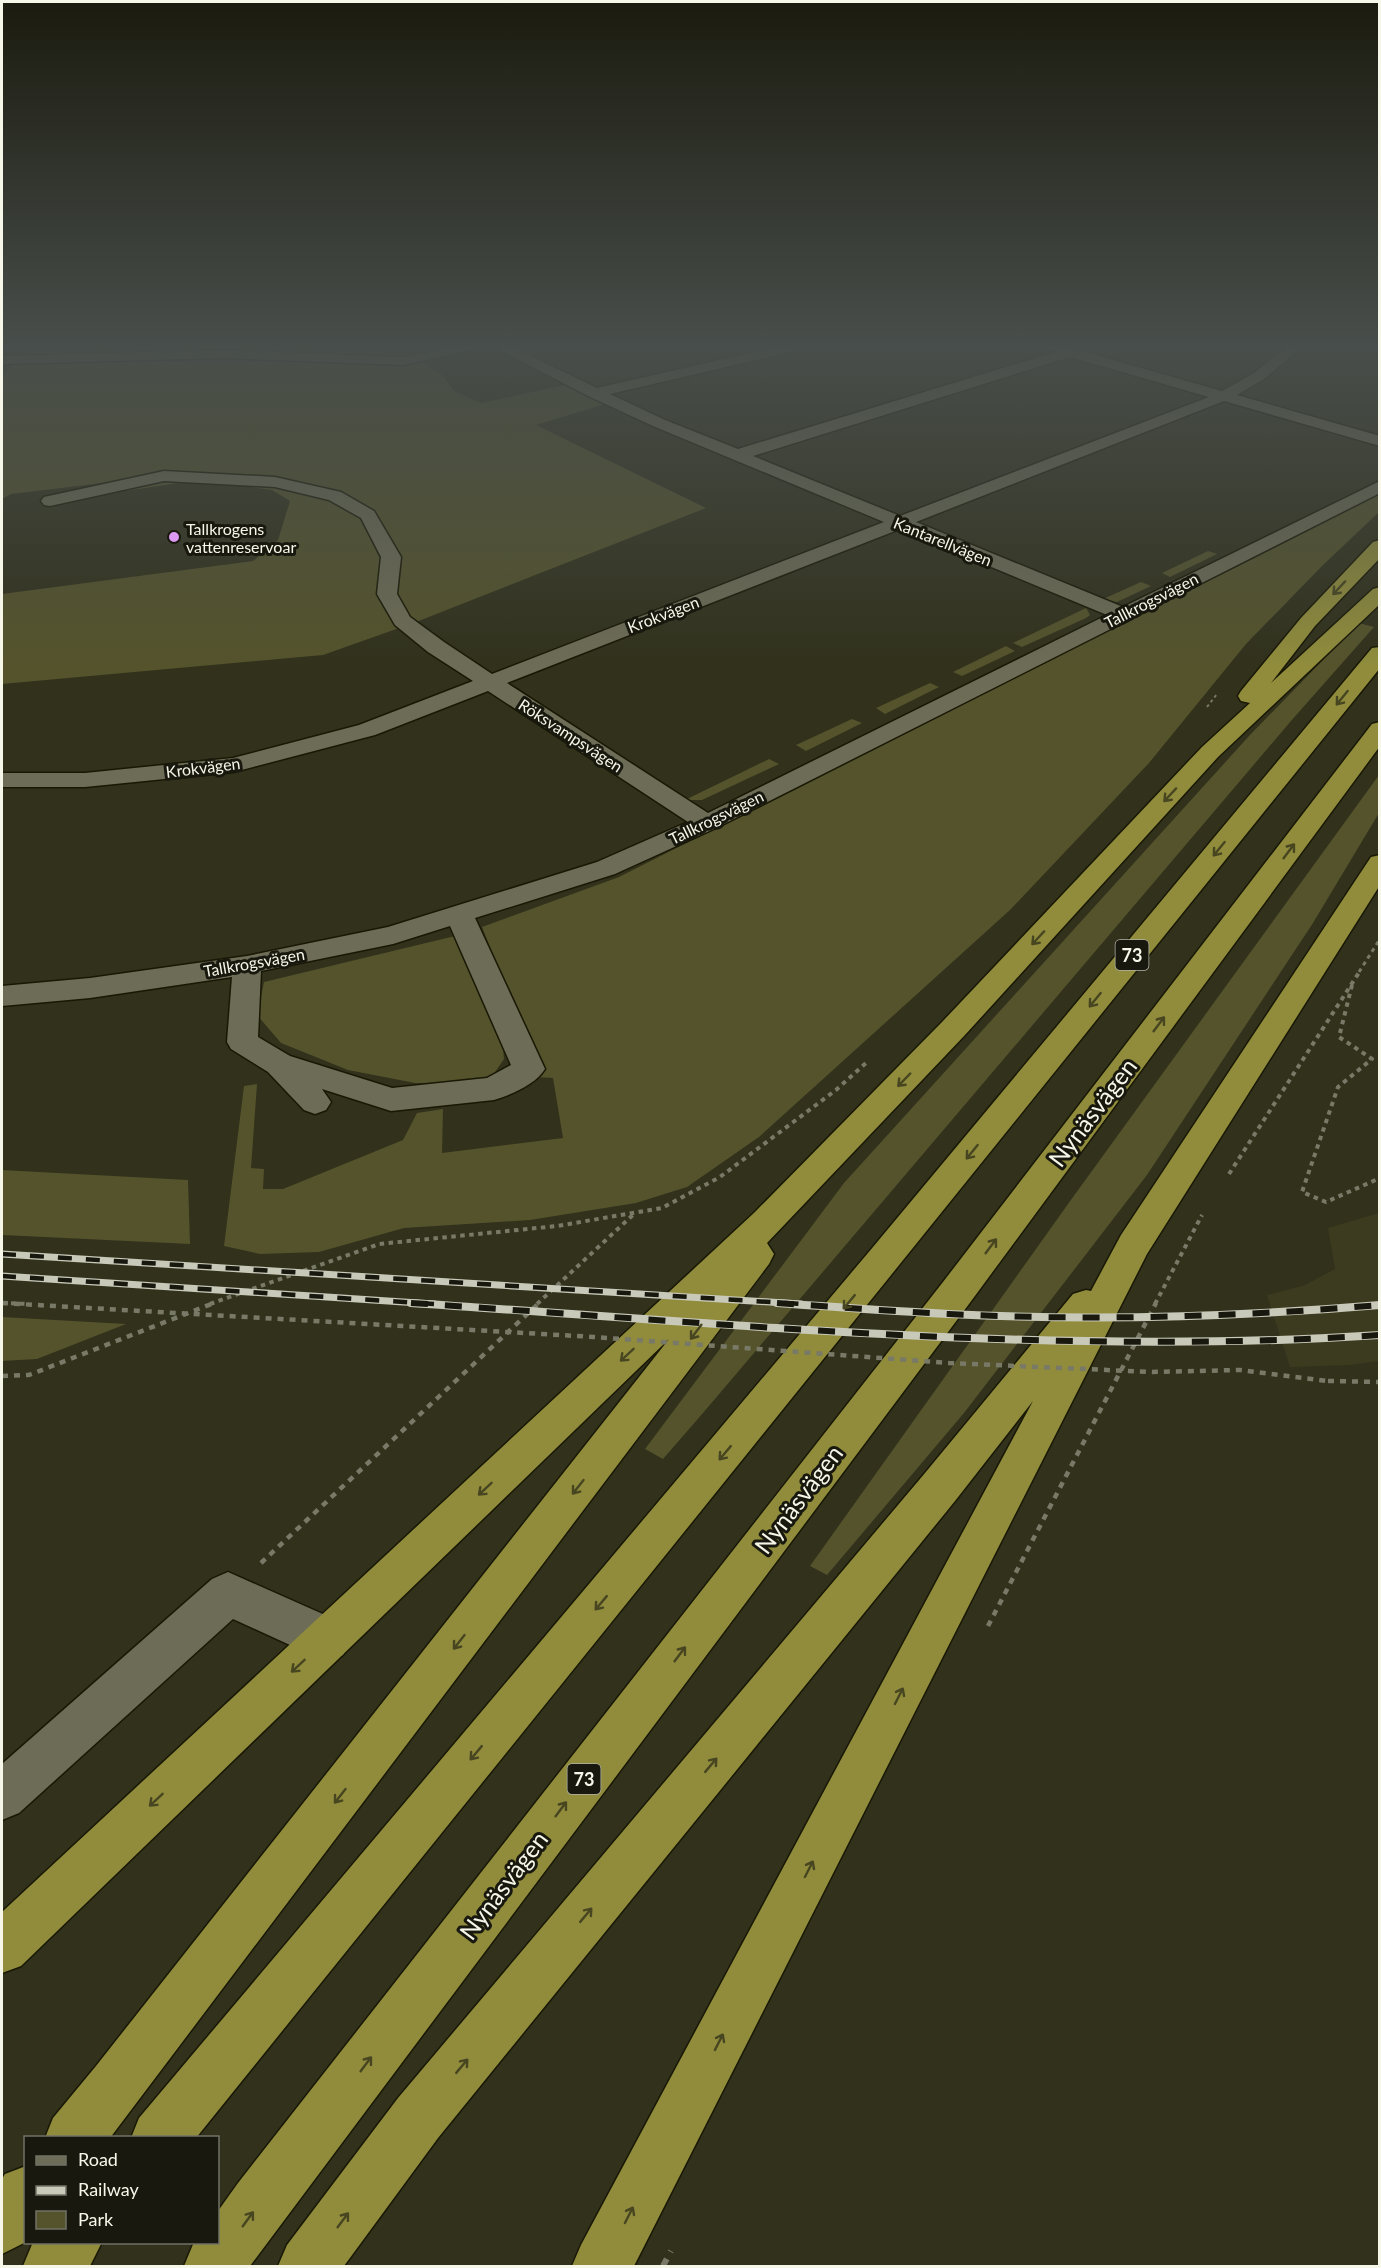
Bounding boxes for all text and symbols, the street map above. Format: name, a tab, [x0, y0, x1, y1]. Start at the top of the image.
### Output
street label: Kantarellvägen	[891, 513, 995, 569]
place label: Tallkrogens vattenreservoar	[186, 519, 296, 556]
marker: Tallkrogens vattenreservoar	[167, 530, 181, 544]
street label: Tallkrogsvägen	[1101, 568, 1201, 632]
one-way arrow	[1332, 580, 1346, 595]
street label: Krokvägen	[625, 592, 701, 636]
one-way arrow	[1336, 690, 1349, 706]
street label: Röksvampsvägen	[515, 694, 627, 776]
street label: Krokvägen	[165, 753, 241, 781]
street label: Tallkrogsvägen	[666, 786, 766, 848]
one-way arrow	[1163, 788, 1177, 803]
one-way arrow	[1212, 841, 1225, 857]
one-way arrow	[1282, 844, 1295, 860]
one-way arrow	[1031, 930, 1045, 945]
road number: 73	[1116, 940, 1148, 970]
street label: Tallkrogsvägen	[202, 944, 306, 980]
one-way arrow	[1089, 992, 1102, 1008]
one-way arrow	[1153, 1016, 1166, 1032]
street label: Nynäsvägen	[1042, 1052, 1142, 1172]
one-way arrow	[897, 1072, 911, 1087]
one-way arrow	[966, 1143, 979, 1159]
one-way arrow	[984, 1239, 997, 1255]
one-way arrow	[843, 1294, 856, 1310]
one-way arrow	[690, 1324, 703, 1340]
one-way arrow	[620, 1347, 635, 1361]
street label: Nynäsvägen	[748, 1439, 848, 1559]
one-way arrow	[718, 1445, 731, 1461]
one-way arrow	[571, 1479, 584, 1495]
one-way arrow	[478, 1481, 493, 1496]
one-way arrow	[594, 1595, 607, 1611]
one-way arrow	[453, 1633, 465, 1649]
one-way arrow	[673, 1646, 686, 1662]
one-way arrow	[291, 1659, 306, 1673]
one-way arrow	[894, 1687, 905, 1705]
one-way arrow	[470, 1745, 483, 1761]
one-way arrow	[704, 1757, 717, 1773]
road number: 73	[568, 1764, 600, 1794]
one-way arrow	[333, 1788, 346, 1804]
one-way arrow	[149, 1793, 164, 1807]
one-way arrow	[555, 1801, 568, 1817]
street label: Nynäsvägen	[453, 1825, 553, 1945]
one-way arrow	[804, 1860, 815, 1878]
one-way arrow	[580, 1907, 593, 1923]
one-way arrow	[714, 2033, 725, 2051]
one-way arrow	[360, 2056, 373, 2072]
one-way arrow	[456, 2058, 469, 2074]
legend	[24, 2136, 219, 2244]
text: Road	[78, 2148, 118, 2170]
text: Railway	[78, 2178, 139, 2200]
one-way arrow	[624, 2206, 635, 2224]
text: Park	[78, 2208, 114, 2230]
one-way arrow	[242, 2212, 255, 2228]
one-way arrow	[337, 2212, 349, 2228]

